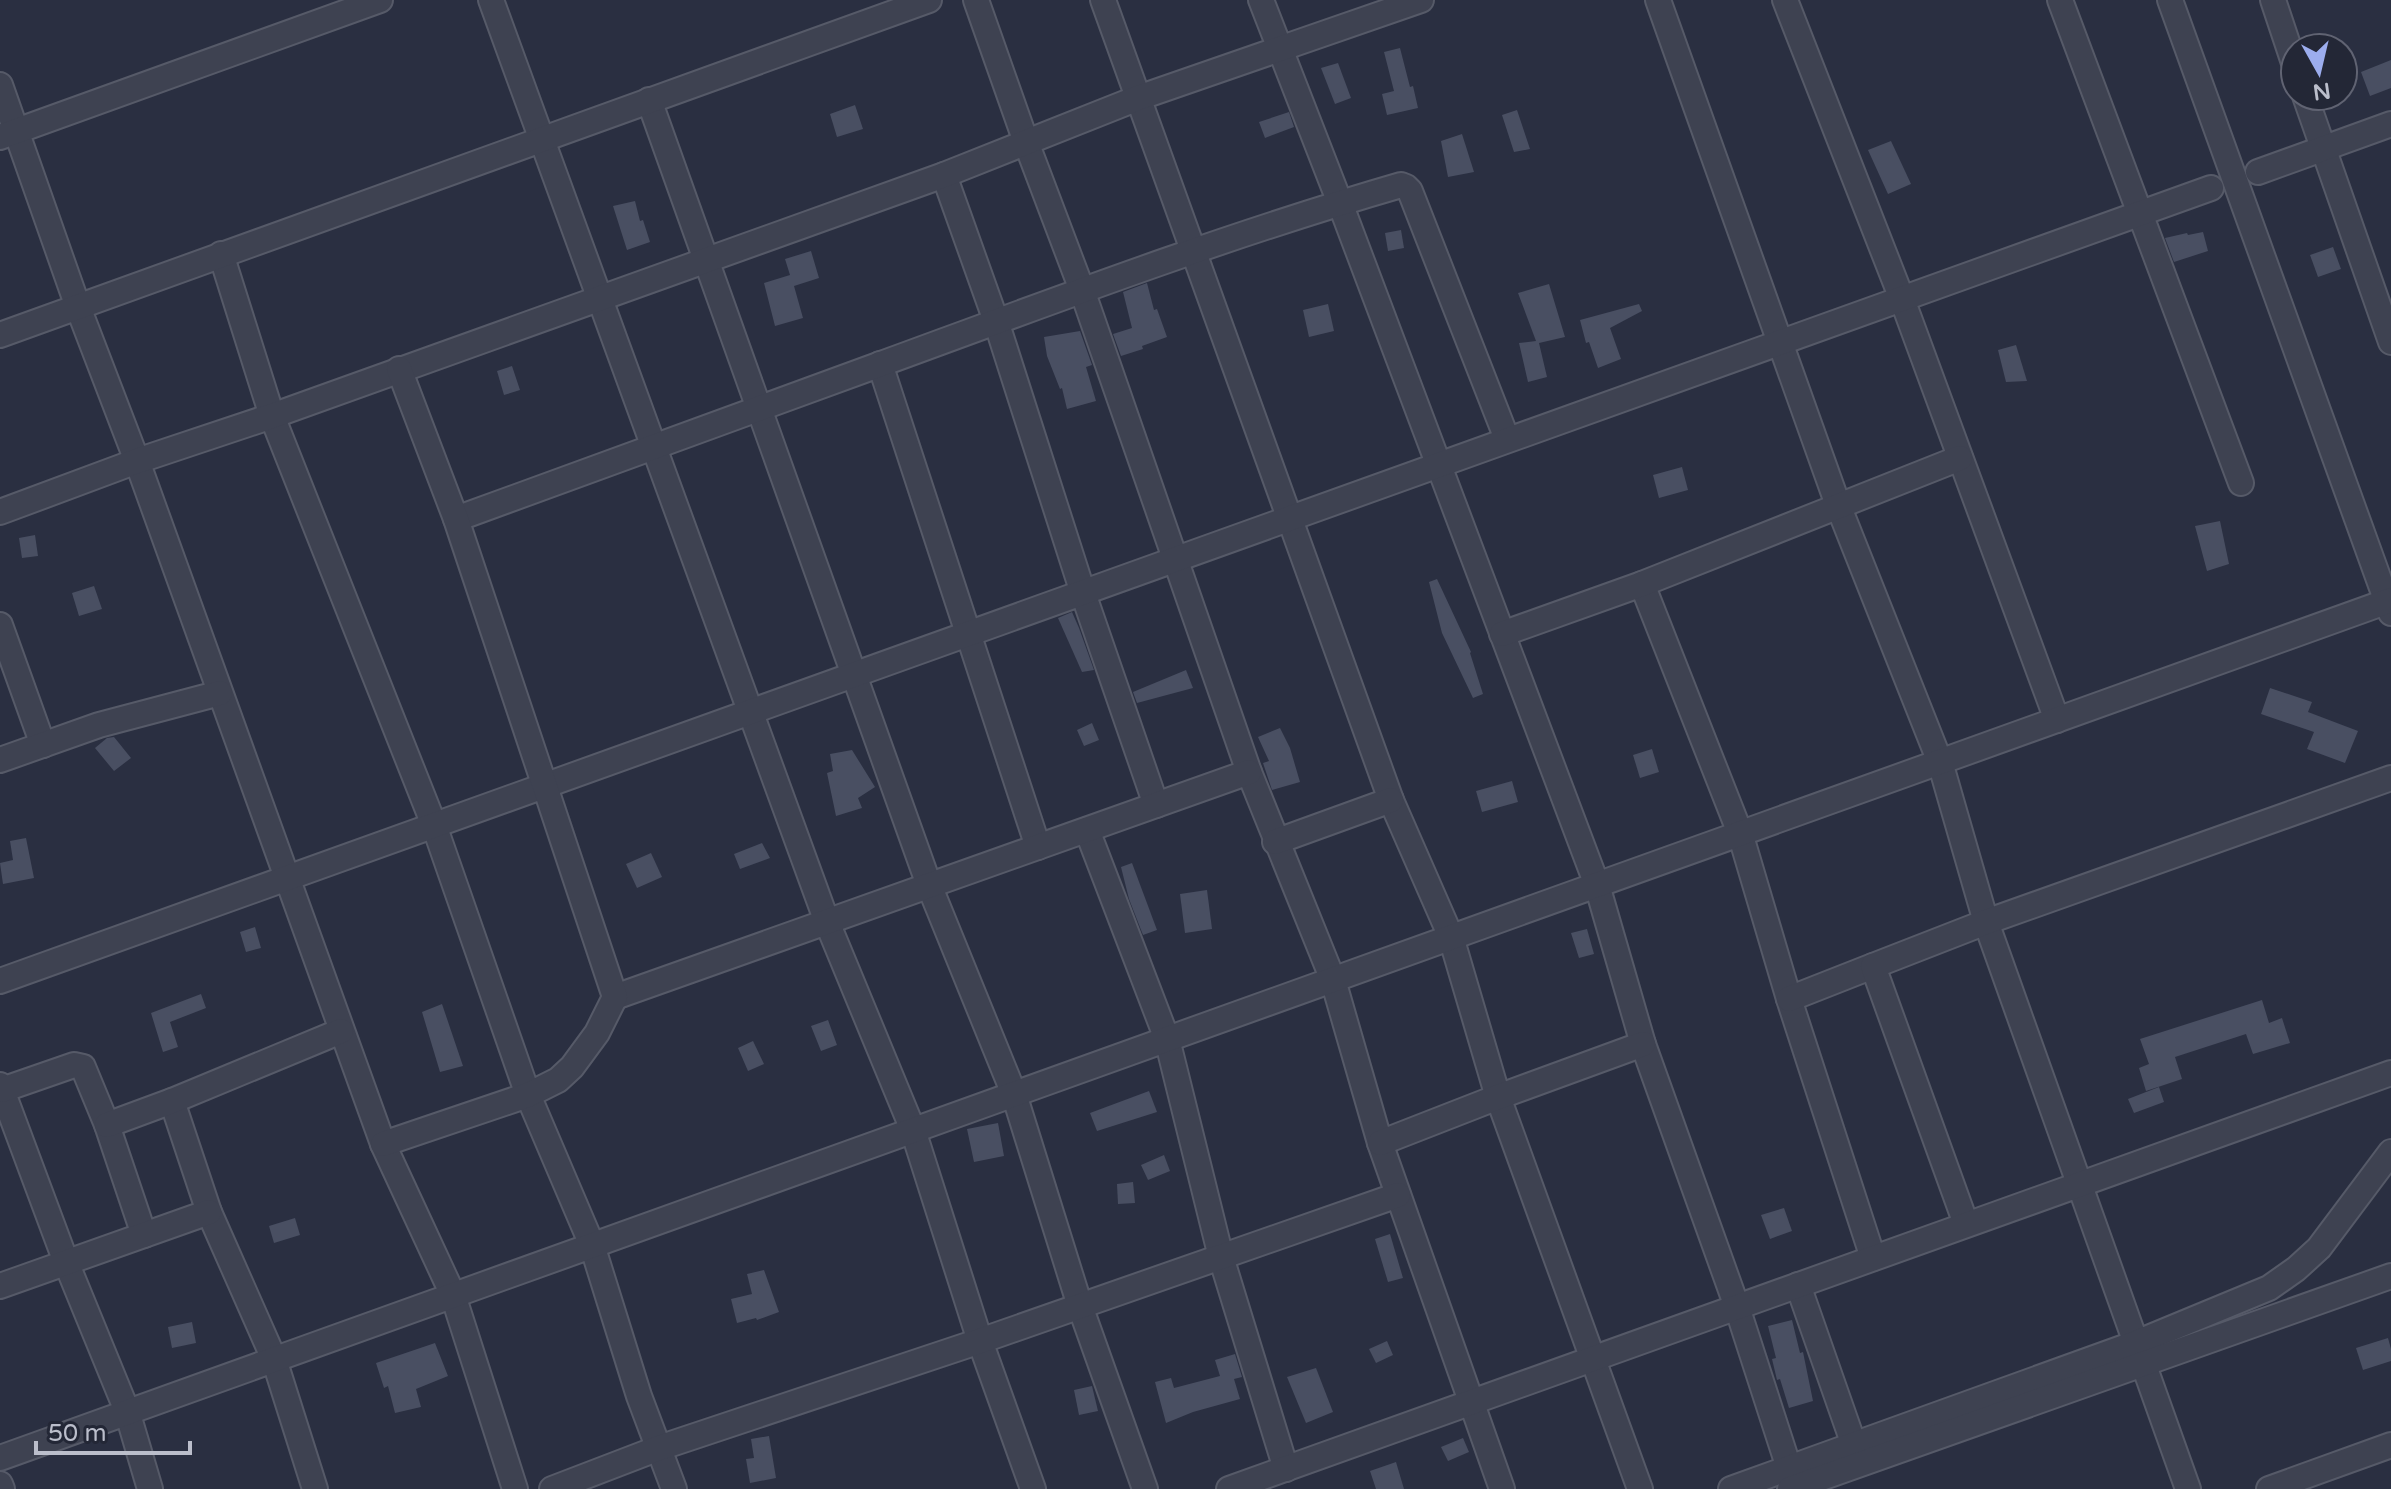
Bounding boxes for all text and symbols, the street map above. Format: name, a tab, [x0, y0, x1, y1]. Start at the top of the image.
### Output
north arrow	[2279, 32, 2359, 112]
text: N	[2311, 77, 2332, 105]
scale bar	[36, 1405, 190, 1455]
text: 50 m	[48, 1419, 106, 1448]

